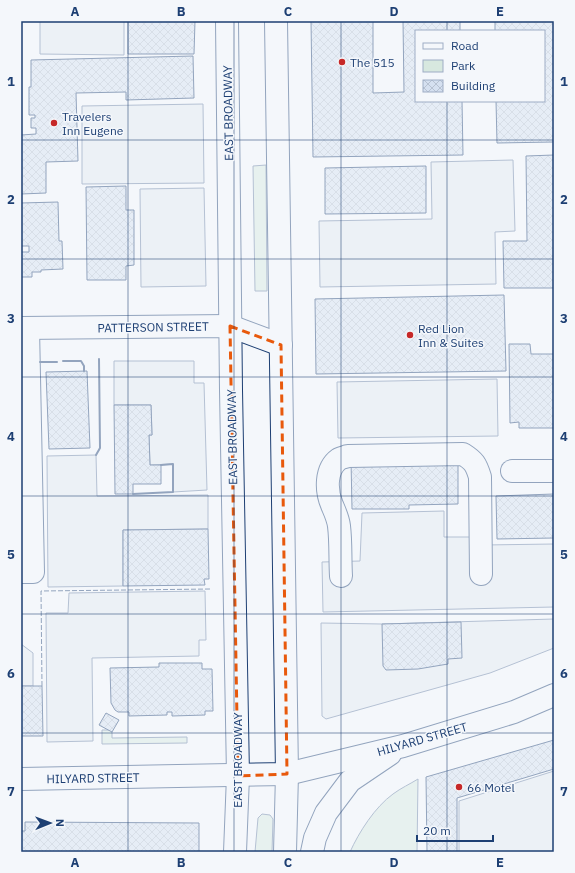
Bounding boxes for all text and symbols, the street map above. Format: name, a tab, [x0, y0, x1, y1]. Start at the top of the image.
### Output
text: A	[71, 3, 80, 20]
text: B	[177, 3, 186, 20]
text: C	[284, 3, 293, 20]
text: D	[389, 3, 399, 20]
text: E	[496, 3, 504, 20]
legend	[415, 30, 545, 102]
text: Road	[451, 38, 479, 53]
place label: The 515	[350, 55, 395, 70]
marker: The 515	[337, 57, 347, 67]
text: Park	[451, 58, 476, 73]
street label: EAST BROADWAY	[220, 65, 236, 161]
text: 1	[7, 73, 15, 90]
text: 1	[560, 73, 568, 90]
text: Building	[451, 78, 496, 93]
place label: Travelers Inn Eugene	[62, 109, 124, 138]
marker: Travelers Inn Eugene	[49, 118, 59, 128]
text: 2	[7, 191, 15, 208]
text: 2	[560, 191, 568, 208]
text: 3	[7, 310, 15, 327]
text: 3	[560, 310, 568, 327]
street label: PATTERSON STREET	[97, 319, 209, 335]
place label: Red Lion Inn & Suites	[418, 321, 484, 350]
marker: Red Lion Inn & Suites	[405, 330, 415, 340]
street label: EAST BROADWAY	[224, 389, 240, 485]
text: 4	[7, 428, 15, 445]
text: 4	[560, 428, 568, 445]
text: 5	[7, 546, 15, 563]
text: 5	[560, 546, 568, 563]
text: 6	[7, 665, 15, 682]
text: 6	[560, 665, 568, 682]
street label: EAST BROADWAY	[230, 712, 245, 808]
street label: HILYARD STREET	[375, 719, 469, 759]
street label: HILYARD STREET	[46, 770, 140, 786]
place label: 66 Motel	[467, 780, 515, 795]
marker: 66 Motel	[454, 782, 464, 792]
text: 7	[7, 783, 15, 800]
text: 7	[560, 783, 568, 800]
north arrow	[30, 803, 70, 843]
scale bar	[417, 817, 493, 843]
text: N	[53, 819, 67, 827]
text: 20 m	[423, 823, 451, 838]
text: A	[71, 854, 80, 871]
text: B	[177, 854, 186, 871]
text: C	[284, 854, 293, 871]
text: D	[389, 854, 399, 871]
text: E	[496, 854, 504, 871]

